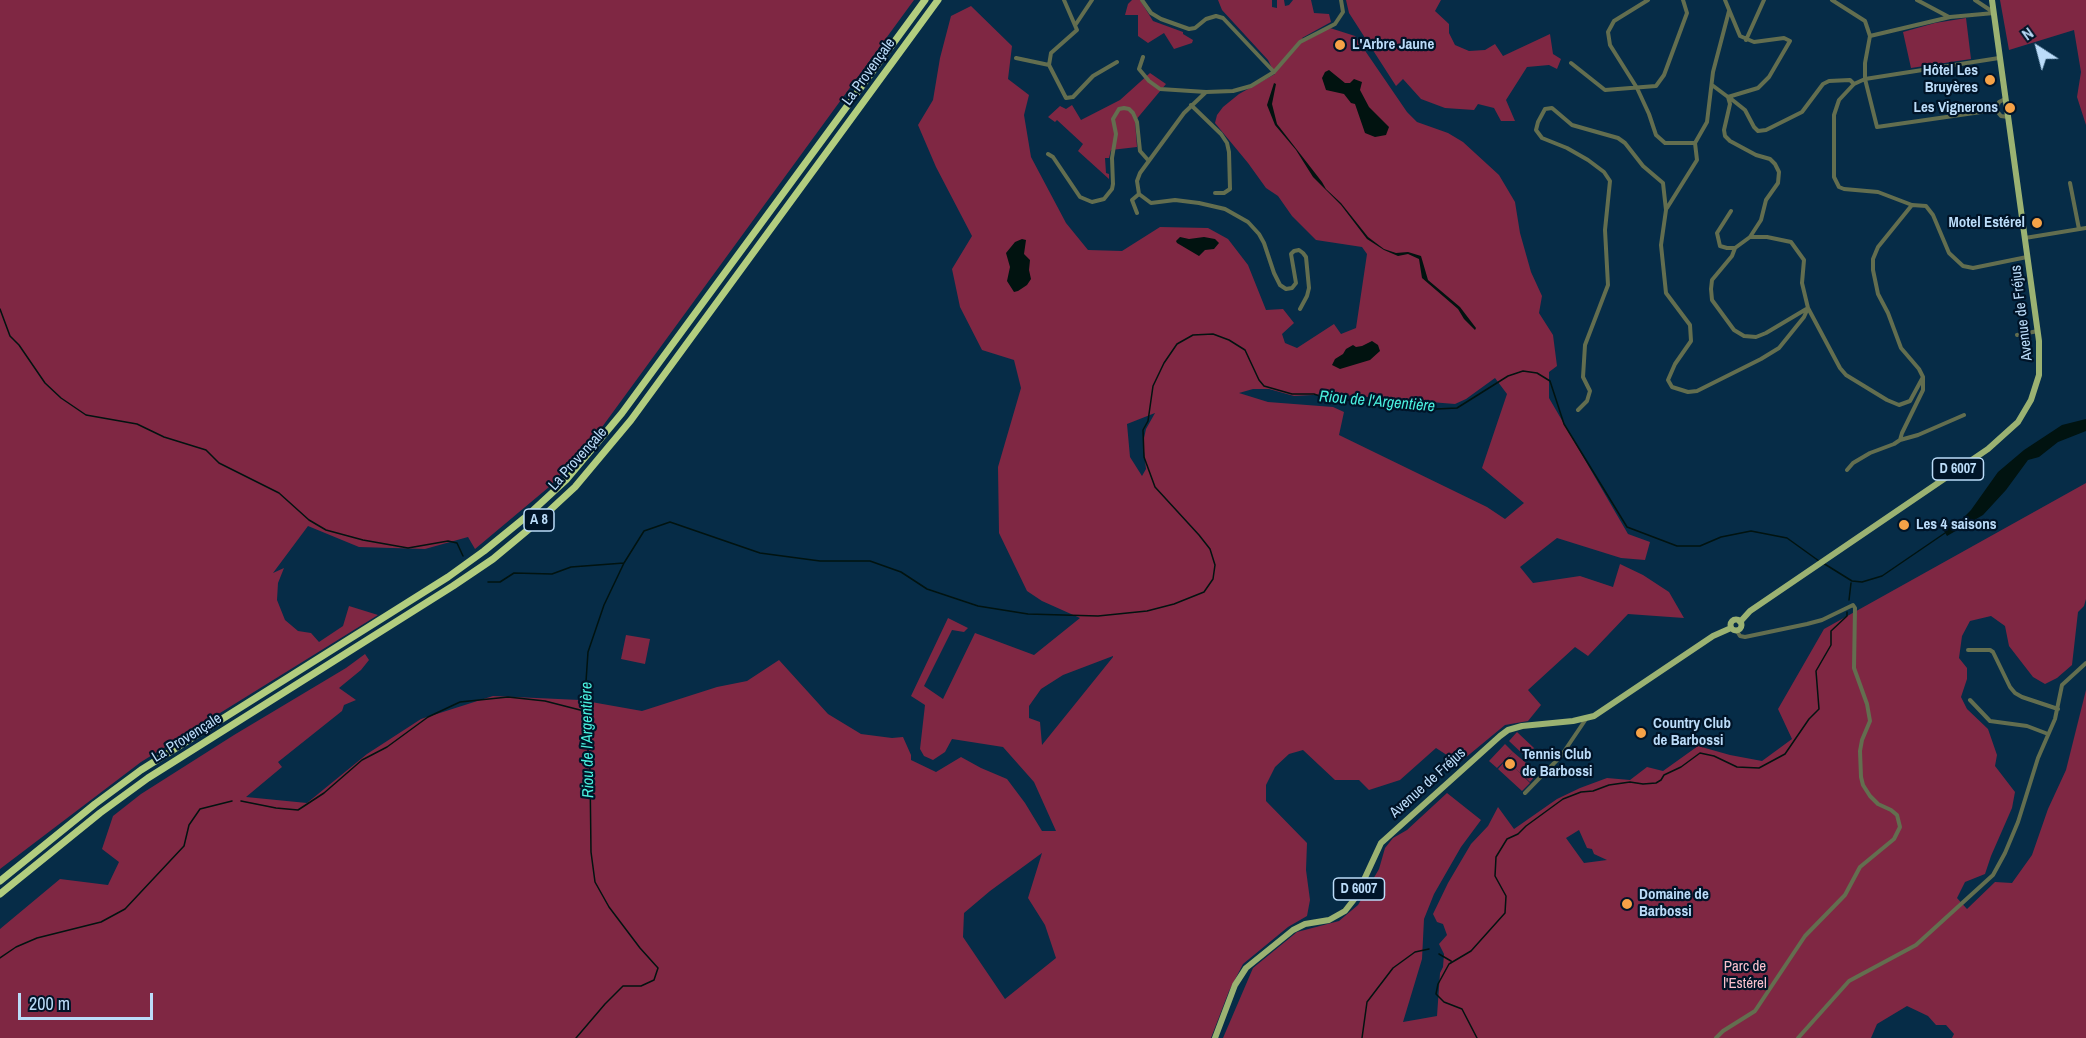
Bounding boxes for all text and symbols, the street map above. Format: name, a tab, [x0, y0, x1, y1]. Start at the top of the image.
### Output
north arrow	[2008, 18, 2068, 78]
text: N	[2017, 22, 2038, 45]
street label: La Provençale	[839, 35, 899, 109]
place label: L'Arbre Jaune	[1352, 36, 1434, 54]
marker: L'Arbre Jaune	[1333, 38, 1347, 52]
place label: Hôtel Les Bruyères	[1923, 62, 1978, 97]
marker: Hôtel Les Bruyères	[1983, 73, 1997, 87]
place label: Les Vignerons	[1913, 99, 1998, 117]
marker: Les Vignerons	[2003, 101, 2017, 115]
place label: Motel Estérel	[1948, 214, 2025, 232]
marker: Motel Estérel	[2030, 216, 2044, 230]
street label: Avenue de Fréjus	[2007, 264, 2037, 362]
water label: Riou de l'Argentière	[1318, 387, 1436, 417]
street label: La Provençale	[545, 424, 611, 494]
road number: D 6007	[1932, 458, 1984, 480]
road number: A 8	[524, 509, 554, 531]
place label: Les 4 saisons	[1916, 516, 1997, 534]
marker: Les 4 saisons	[1897, 518, 1911, 532]
water label: Riou de l'Argentière	[577, 682, 599, 798]
street label: La Provençale	[149, 710, 225, 766]
place label: Country Club de Barbossi	[1653, 715, 1731, 750]
marker: Country Club de Barbossi	[1634, 726, 1648, 740]
street label: Avenue de Fréjus	[1386, 744, 1470, 822]
place label: Tennis Club de Barbossi	[1522, 746, 1592, 781]
marker: Tennis Club de Barbossi	[1503, 757, 1517, 771]
road number: D 6007	[1334, 878, 1384, 900]
place label: Domaine de Barbossi	[1639, 886, 1709, 921]
marker: Domaine de Barbossi	[1620, 897, 1634, 911]
park label: Parc de l'Estérel	[1723, 958, 1767, 993]
scale bar	[21, 981, 156, 1019]
text: 200 m	[29, 991, 70, 1016]

